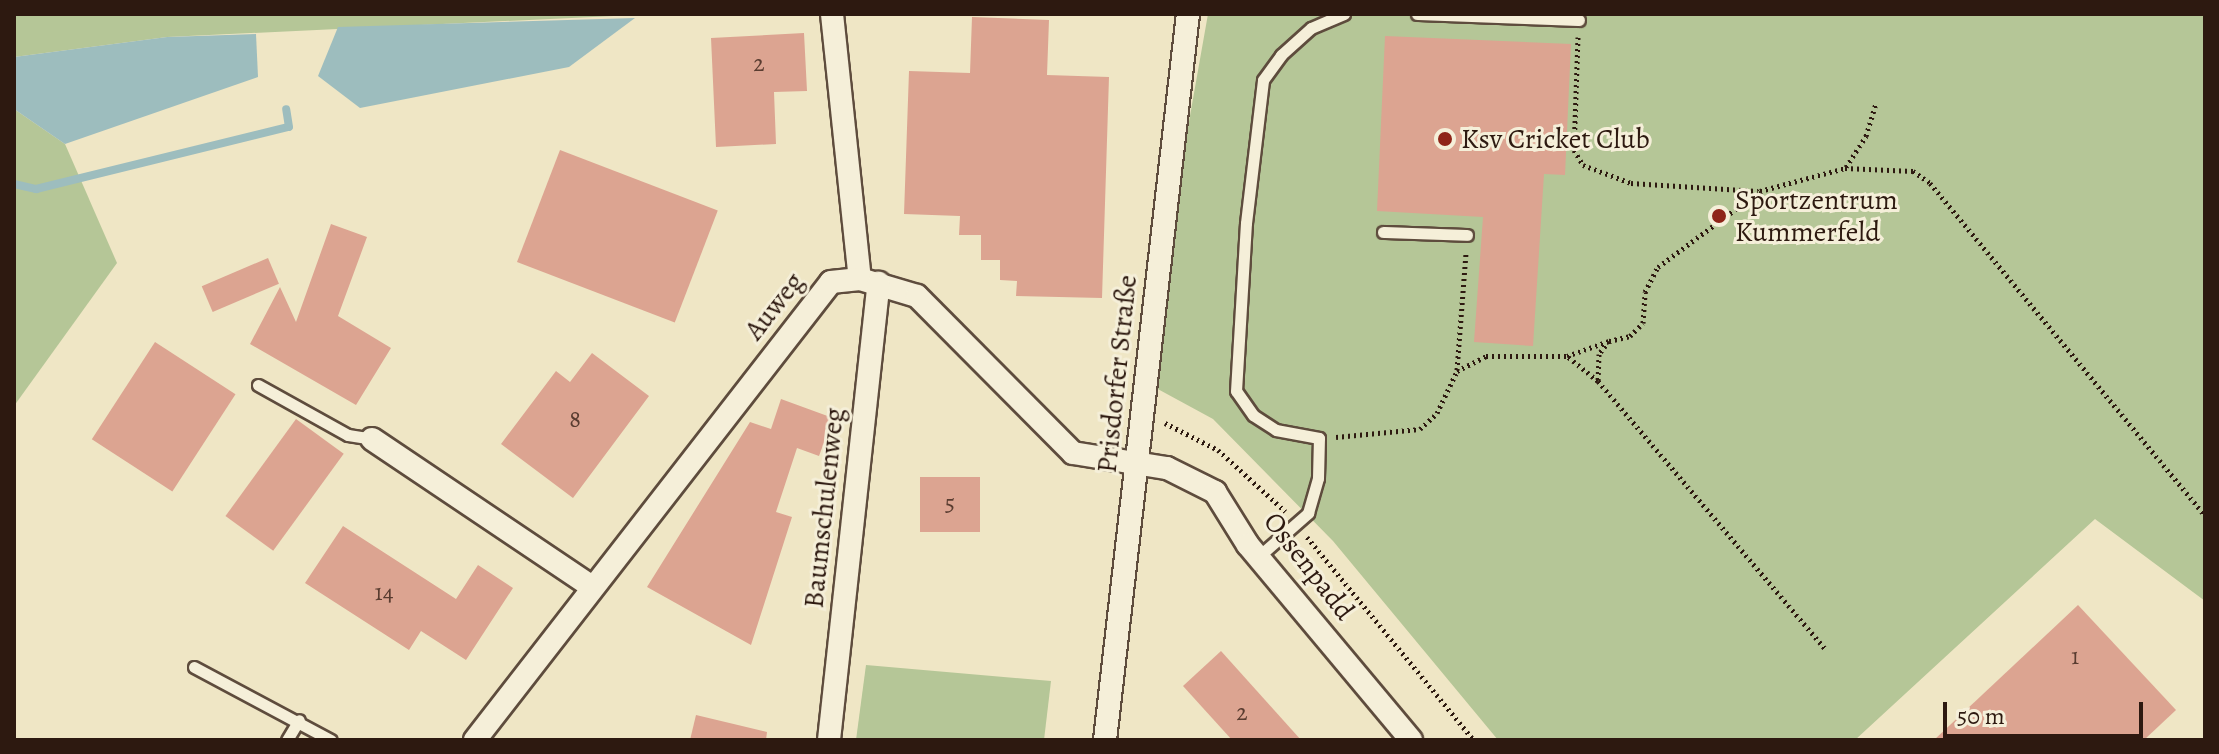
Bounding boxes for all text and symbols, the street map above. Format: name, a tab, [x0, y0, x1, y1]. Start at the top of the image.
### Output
house number: 2	[753, 50, 765, 78]
place label: Ksv Cricket Club	[1461, 122, 1650, 156]
marker: Ksv Cricket Club	[1436, 130, 1454, 148]
place label: Sportzentrum Kummerfeld	[1735, 183, 1898, 249]
marker: Sportzentrum Kummerfeld	[1710, 207, 1728, 225]
street label: Auweg	[737, 266, 811, 346]
street label: Prisdorfer Straße	[1090, 273, 1144, 475]
house number: 8	[569, 406, 581, 434]
street label: Baumschulenweg	[797, 406, 851, 610]
house number: 5	[945, 490, 955, 518]
street label: Ossenpadd	[1256, 505, 1362, 627]
house number: 14	[374, 579, 394, 607]
house number: 1	[2071, 643, 2079, 671]
scale bar	[1947, 686, 2147, 736]
house number: 2	[1236, 699, 1248, 727]
text: 50 m	[1957, 700, 2005, 732]

